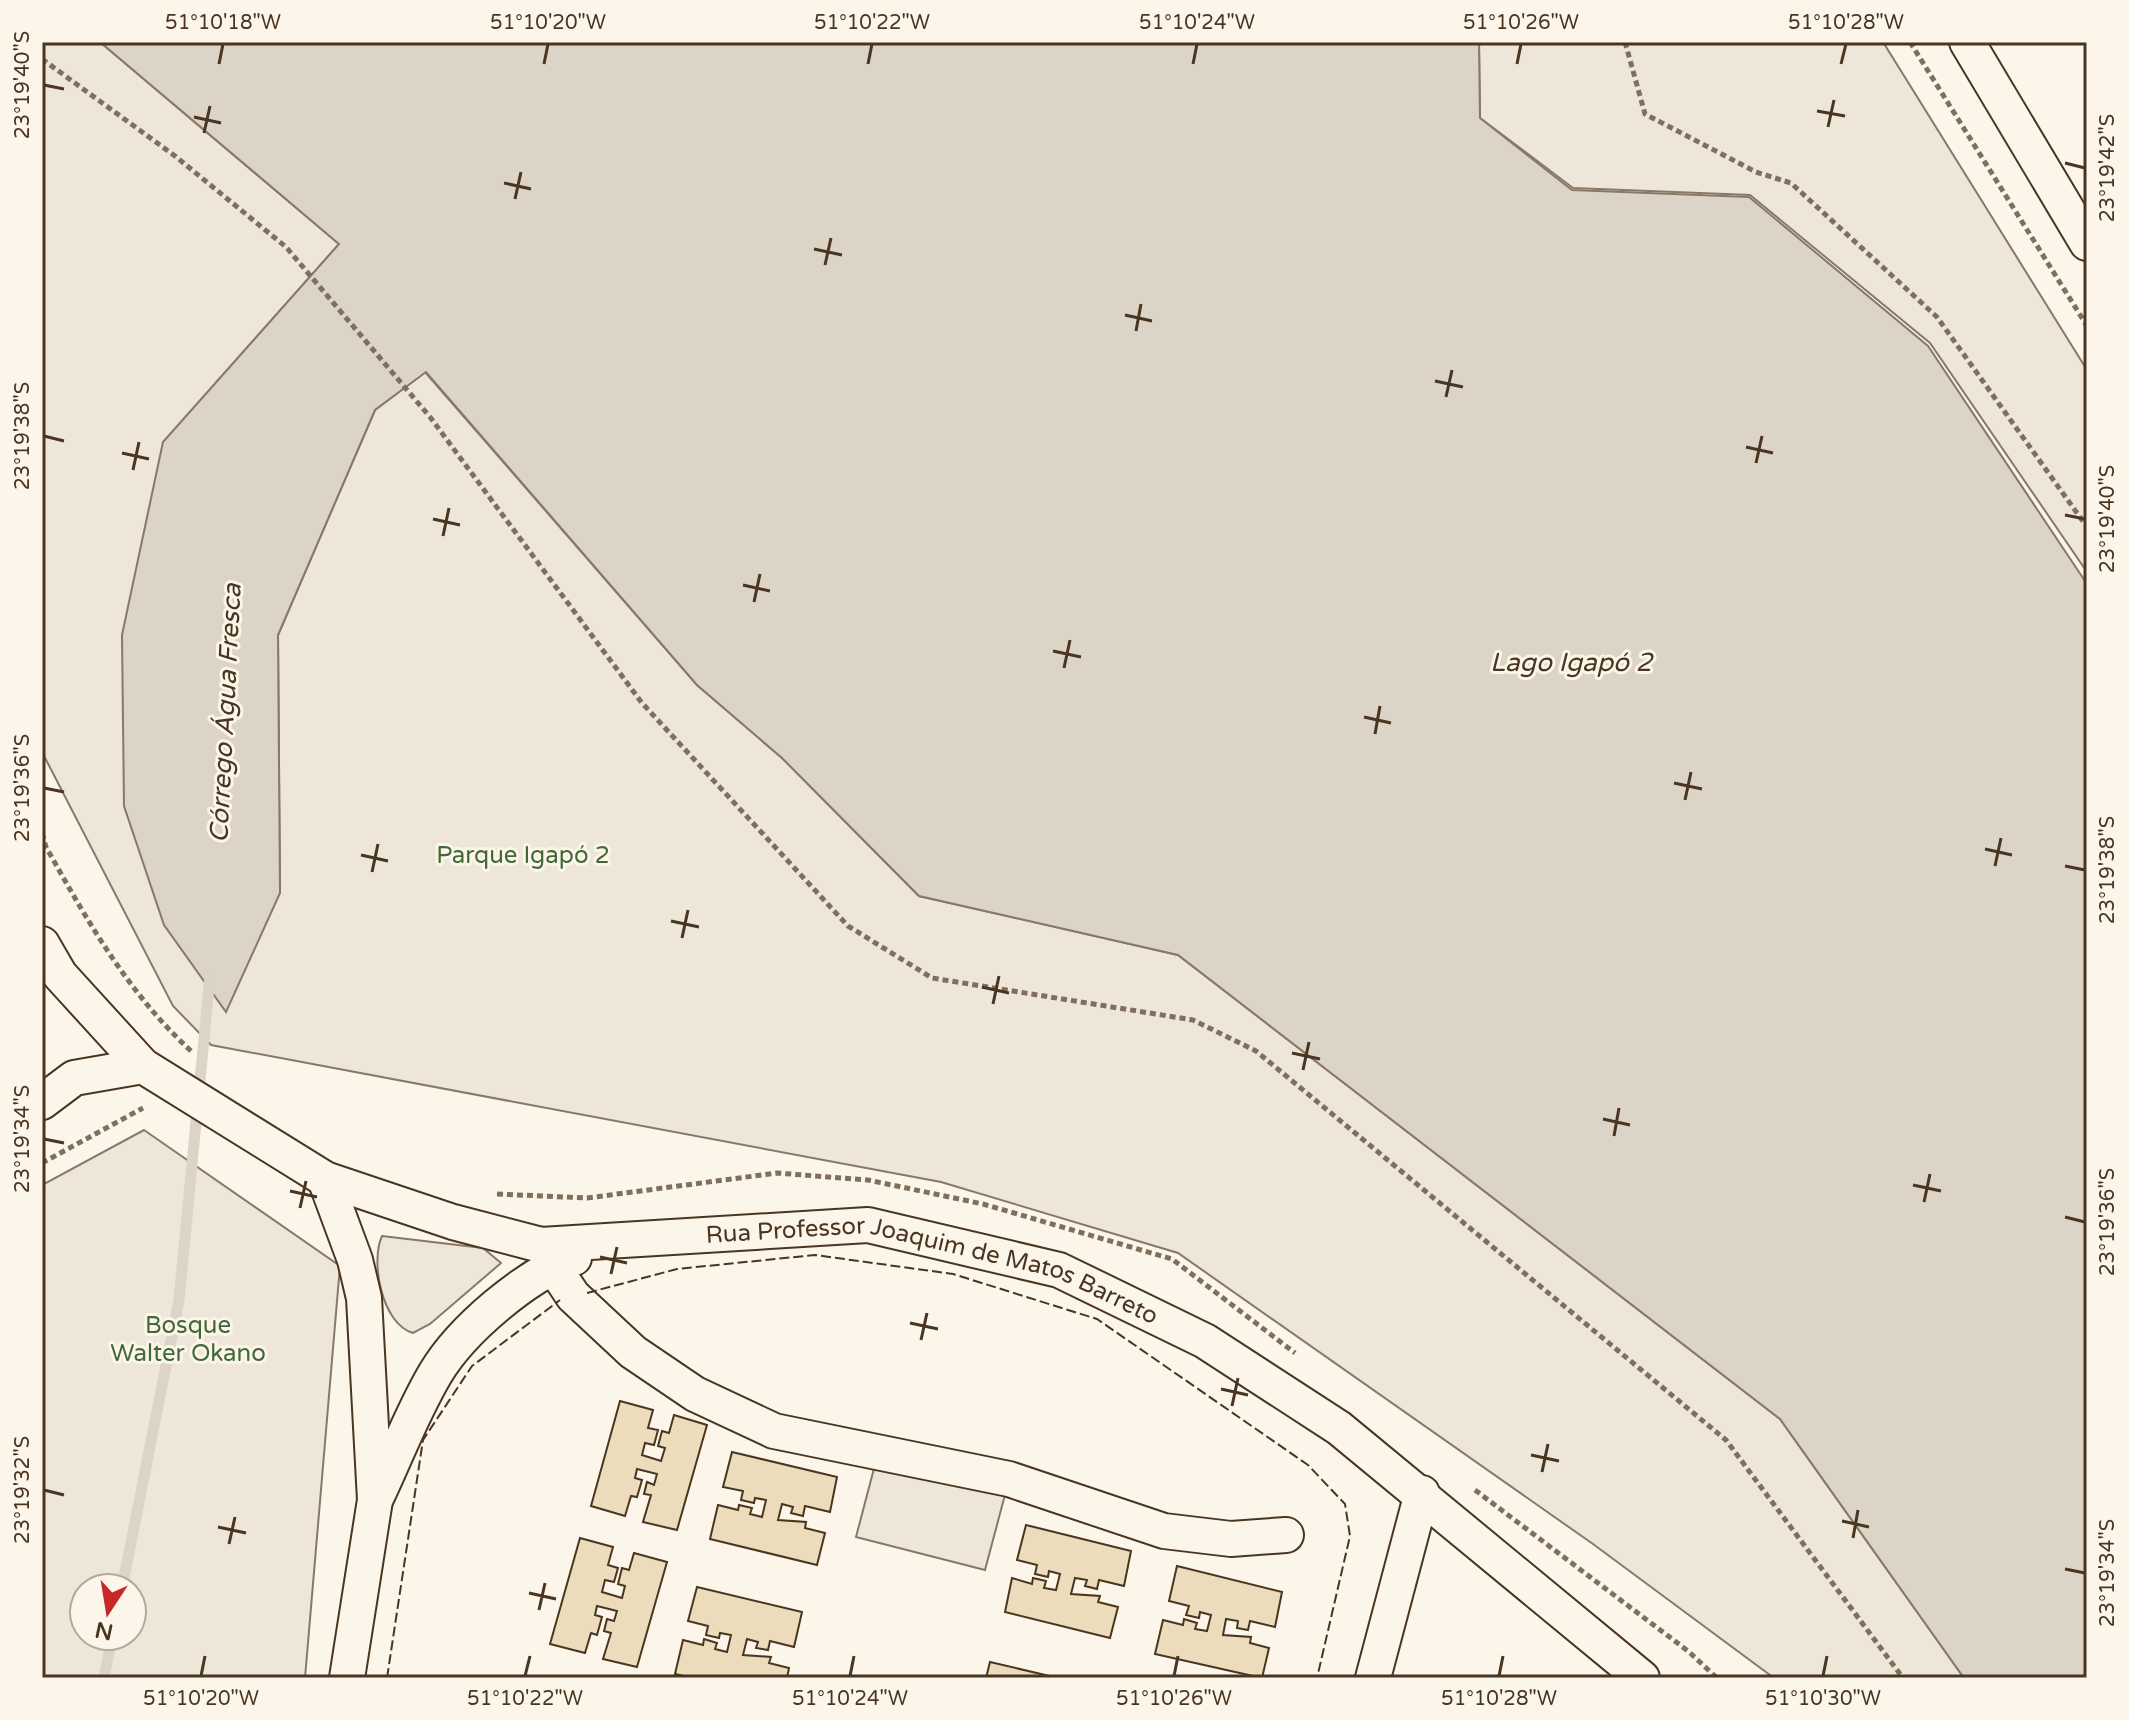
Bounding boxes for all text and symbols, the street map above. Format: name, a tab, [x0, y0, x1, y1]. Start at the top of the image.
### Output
text: 51°10'18"W	[165, 11, 281, 35]
text: 51°10'20"W	[490, 11, 606, 35]
text: 51°10'22"W	[814, 11, 930, 35]
text: 51°10'24"W	[1139, 11, 1255, 35]
text: 51°10'26"W	[1463, 11, 1579, 35]
text: 51°10'28"W	[1788, 11, 1904, 35]
text: 23°19'40"S	[11, 31, 35, 139]
text: 23°19'42"S	[2096, 114, 2120, 222]
text: 23°19'38"S	[11, 382, 35, 490]
text: 23°19'40"S	[2096, 465, 2120, 573]
water label: Córrego Água Fresca	[203, 581, 248, 844]
water label: Lago Igapó 2	[1490, 647, 1655, 678]
text: 23°19'36"S	[11, 734, 35, 842]
text: 23°19'38"S	[2096, 816, 2120, 924]
park label: Parque Igapó 2	[436, 841, 610, 870]
text: 23°19'34"S	[11, 1085, 35, 1193]
text: 23°19'36"S	[2096, 1168, 2120, 1276]
street label: Rua Professor Joaquim de Matos Barreto	[705, 1211, 1163, 1331]
park label: Bosque Walter Okano	[110, 1311, 266, 1368]
text: 23°19'32"S	[11, 1436, 35, 1544]
text: 23°19'34"S	[2096, 1519, 2120, 1627]
north arrow	[68, 1572, 148, 1652]
text: N	[93, 1616, 115, 1645]
text: 51°10'20"W	[143, 1687, 259, 1711]
text: 51°10'22"W	[467, 1687, 583, 1711]
text: 51°10'24"W	[792, 1687, 908, 1711]
text: 51°10'26"W	[1116, 1687, 1232, 1711]
text: 51°10'28"W	[1441, 1687, 1557, 1711]
text: 51°10'30"W	[1765, 1687, 1881, 1711]

